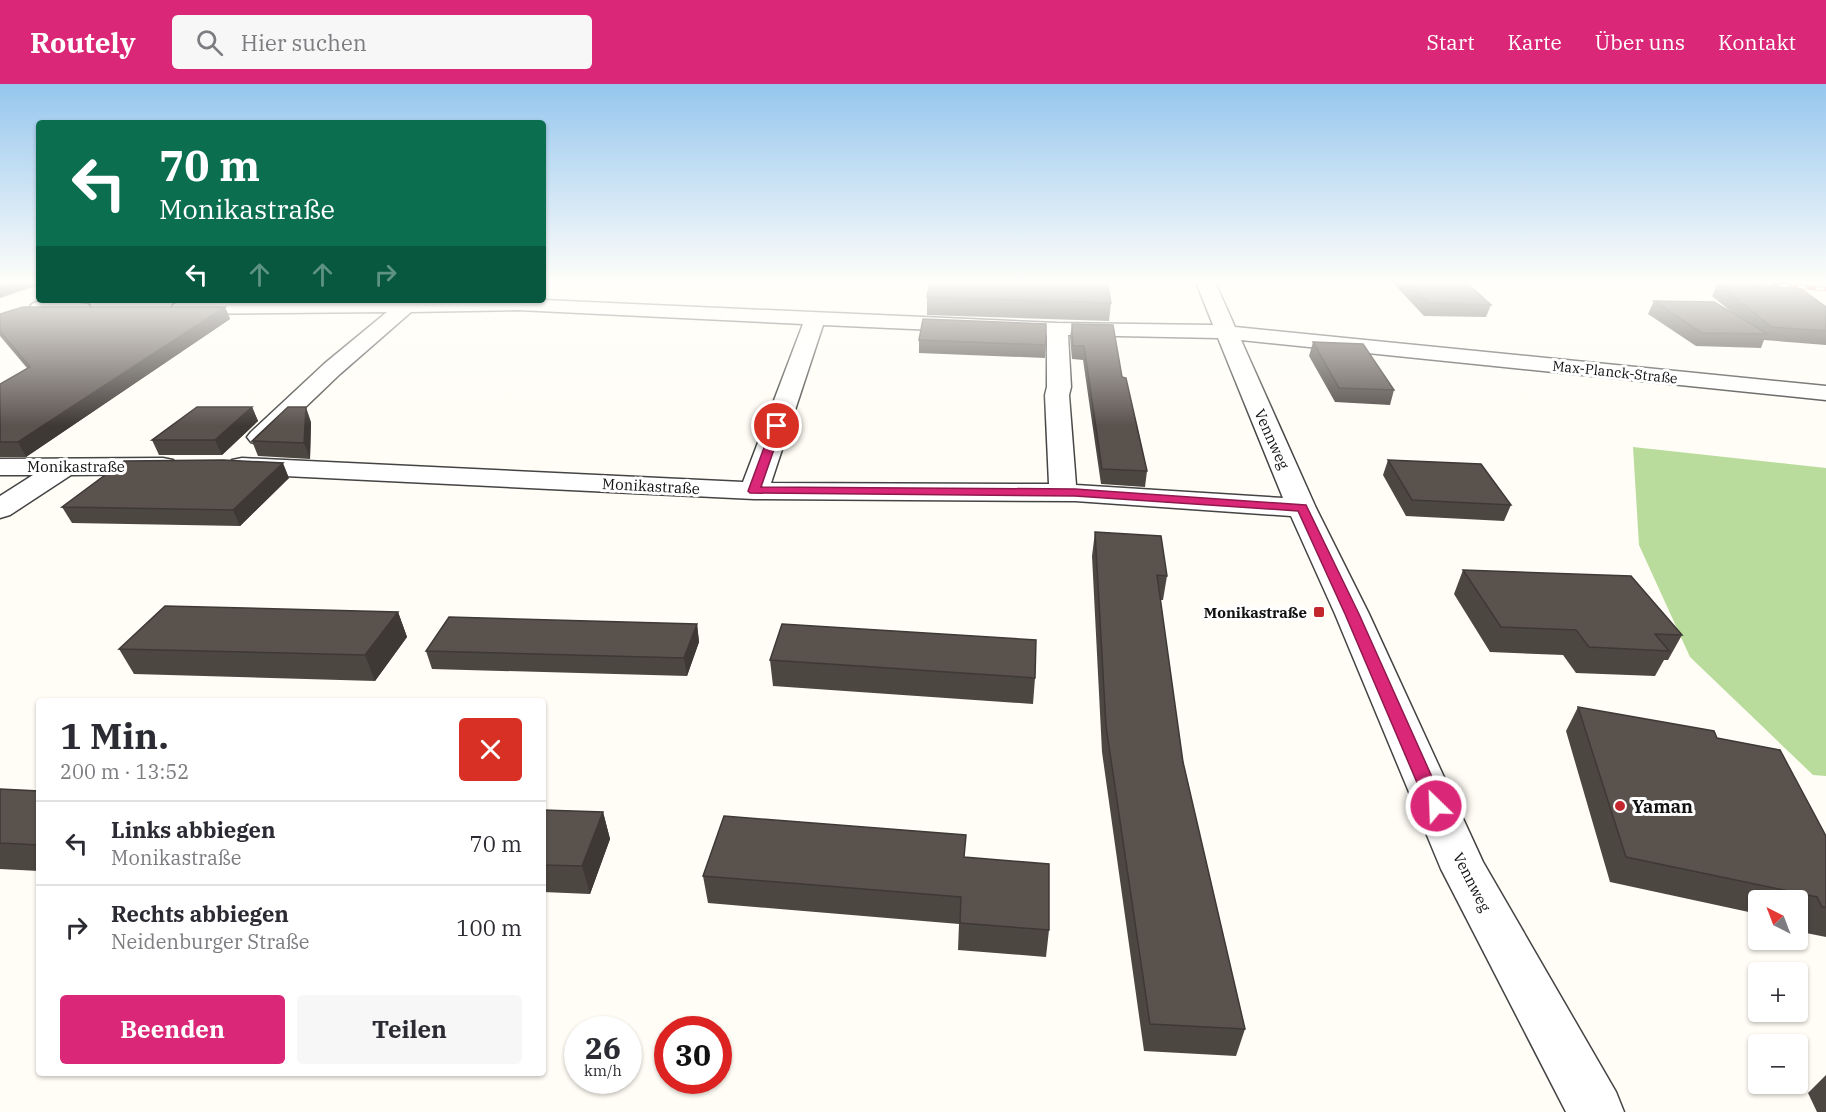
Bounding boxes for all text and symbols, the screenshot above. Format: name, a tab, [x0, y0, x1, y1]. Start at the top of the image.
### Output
search box	[172, 15, 592, 69]
text: Routely	[30, 24, 136, 61]
icon: search	[193, 26, 226, 59]
text: Hier suchen	[241, 28, 367, 57]
text: Start	[1426, 28, 1475, 56]
text: Karte	[1508, 28, 1562, 56]
text: Über uns	[1595, 28, 1685, 56]
text: Kontakt	[1718, 28, 1796, 56]
text: 70 m	[159, 138, 260, 193]
icon: left	[60, 144, 138, 222]
text: Monikastraße	[159, 191, 335, 226]
icon: left	[180, 258, 213, 291]
icon: ahead	[243, 258, 276, 291]
icon: ahead	[306, 258, 339, 291]
icon: right	[369, 258, 402, 291]
street label: Max-Planck-Straße	[1551, 356, 1679, 388]
pin	[751, 400, 802, 451]
street label: Vennweg	[1250, 406, 1294, 472]
icon: arrive	[760, 409, 793, 442]
street label: Monikastraße	[27, 457, 125, 476]
street label: Monikastraße	[602, 474, 700, 498]
place label: Monikastraße	[1204, 603, 1307, 622]
marker: Monikastraße	[1312, 605, 1326, 619]
text: 1 Min.	[60, 712, 169, 759]
button: close	[459, 718, 522, 781]
text: 200 m · 13:52	[60, 758, 189, 785]
position arrow	[1404, 774, 1468, 838]
place label: Yaman	[1632, 795, 1693, 818]
marker: Yaman	[1613, 799, 1627, 813]
text: Links abbiegen	[111, 815, 276, 844]
icon: left	[60, 827, 93, 860]
text: 70 m	[470, 829, 522, 858]
text: Monikastraße	[111, 844, 241, 871]
street label: Vennweg	[1449, 849, 1495, 915]
north arrow	[1748, 890, 1808, 950]
map controls	[1748, 890, 1808, 1094]
text: Rechts abbiegen	[111, 899, 289, 928]
icon: right	[60, 911, 93, 944]
text: 100 m	[456, 913, 522, 942]
text: Neidenburger Straße	[111, 928, 309, 955]
button: +	[1748, 962, 1808, 1022]
button: Beenden	[60, 995, 285, 1064]
button: Teilen	[297, 995, 522, 1064]
speed limit sign: 30	[654, 1016, 732, 1094]
text: 26	[585, 1028, 621, 1067]
button: −	[1748, 1034, 1808, 1094]
text: km/h	[584, 1061, 622, 1080]

